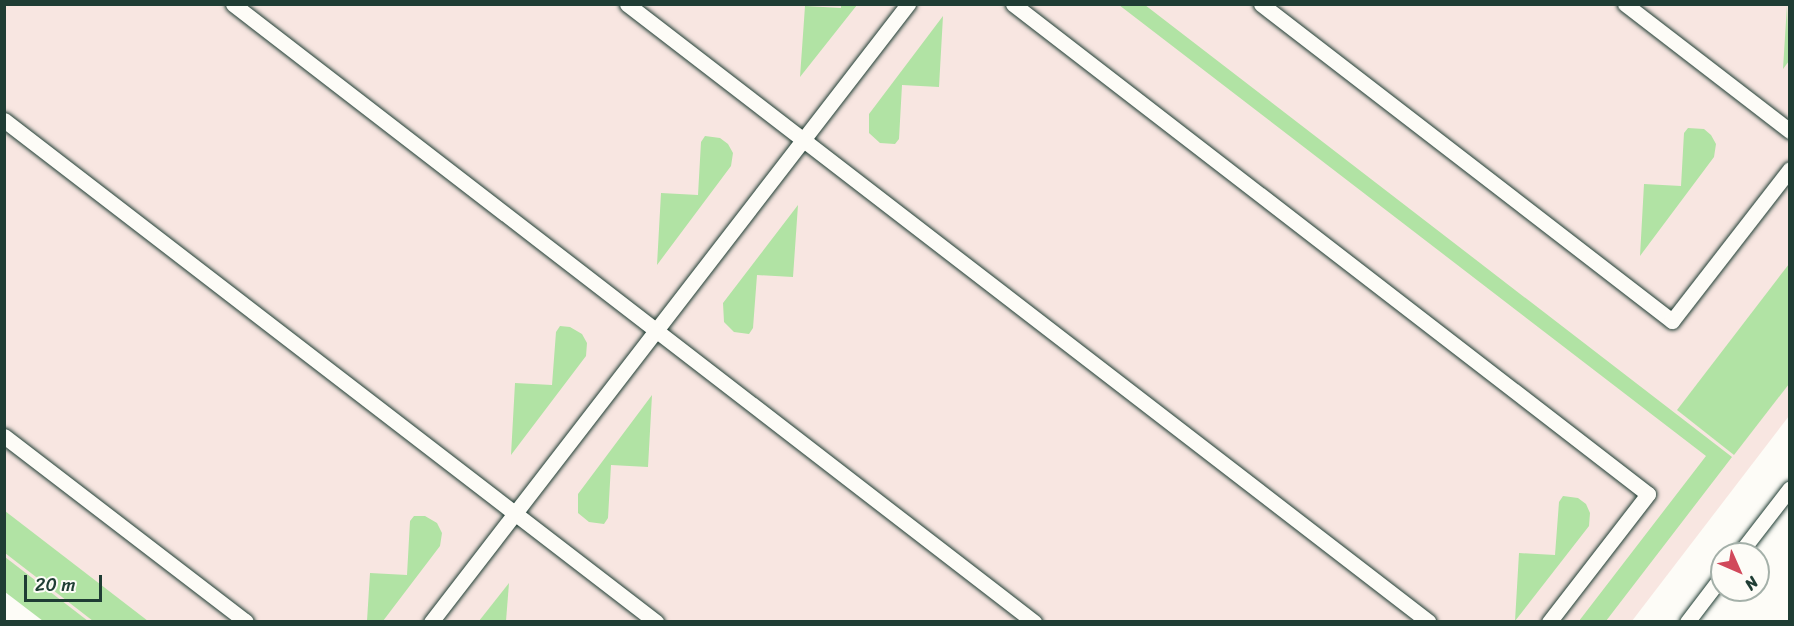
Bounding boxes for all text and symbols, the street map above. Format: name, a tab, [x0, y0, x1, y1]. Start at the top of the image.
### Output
north arrow	[1710, 542, 1770, 602]
scale bar	[27, 563, 105, 601]
text: 20 m	[35, 569, 75, 601]
text: N	[1737, 569, 1766, 598]

